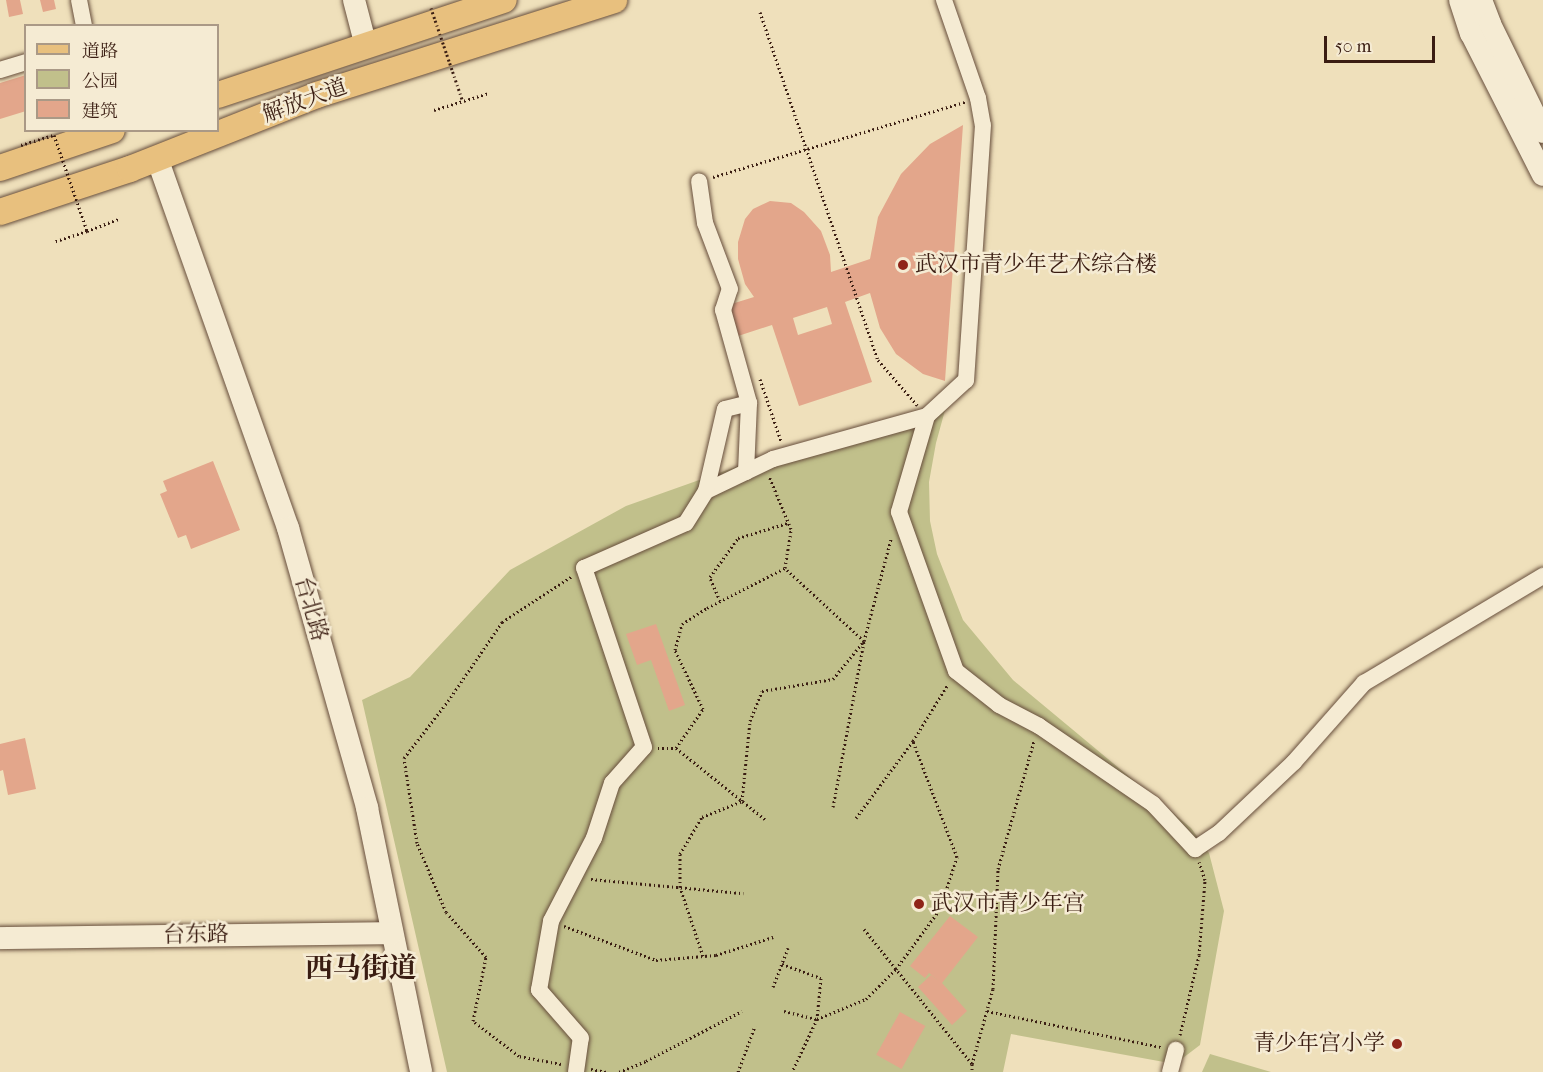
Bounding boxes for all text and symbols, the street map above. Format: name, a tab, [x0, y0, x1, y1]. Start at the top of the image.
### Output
legend	[24, 24, 219, 132]
scale bar	[1327, 24, 1438, 62]
text: 50 m	[1335, 36, 1371, 57]
text: 道路	[82, 41, 118, 62]
text: 公园	[82, 71, 118, 92]
street label: 解放大道	[259, 74, 351, 128]
text: 建筑	[82, 101, 118, 122]
place label: 武汉市青少年艺术综合楼	[915, 252, 1157, 278]
marker: 武汉市青少年艺术综合楼	[896, 258, 910, 272]
street label: 台北路	[289, 574, 333, 644]
place label: 武汉市青少年宫	[931, 891, 1085, 917]
marker: 武汉市青少年宫	[912, 897, 926, 911]
street label: 台东路	[163, 921, 229, 949]
district label: 西马街道	[305, 951, 417, 985]
place label: 青少年宫小学	[1253, 1031, 1385, 1057]
marker: 青少年宫小学	[1390, 1037, 1404, 1051]

